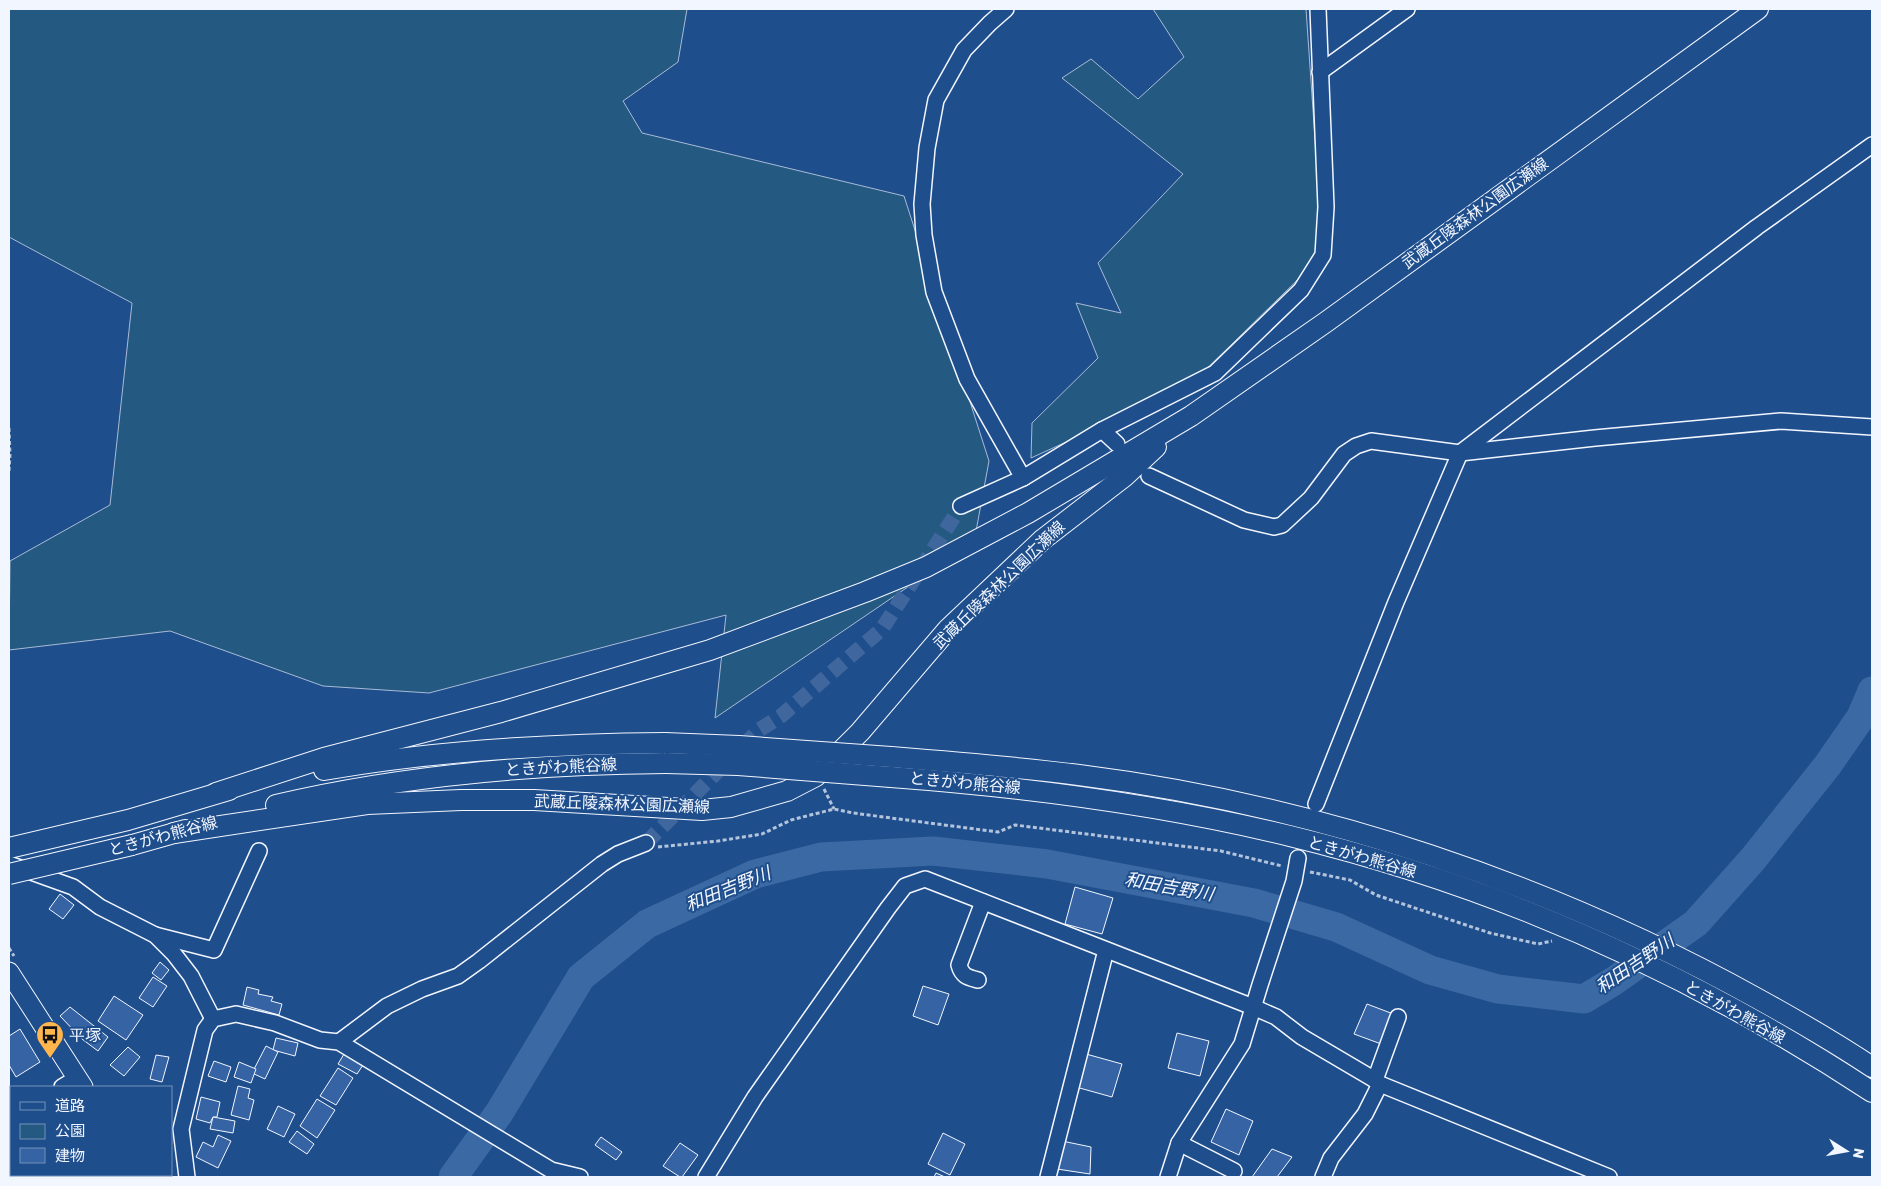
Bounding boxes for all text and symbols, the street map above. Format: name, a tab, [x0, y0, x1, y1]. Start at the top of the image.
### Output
street label: 武蔵丘陵森林公園広瀬線	[1398, 154, 1552, 272]
street label: 武蔵丘陵森林公園広瀬線	[929, 517, 1069, 653]
street label: ときがわ熊谷線	[505, 755, 617, 779]
street label: ときがわ熊谷線	[908, 769, 1022, 797]
street label: 武蔵丘陵森林公園広瀬線	[534, 791, 710, 817]
street label: ときがわ熊谷線	[106, 812, 220, 860]
street label: ときがわ熊谷線	[1306, 832, 1418, 882]
water label: 和田吉野川	[682, 861, 776, 916]
water label: 和田吉野川	[1123, 868, 1217, 906]
water label: 和田吉野川	[1592, 929, 1680, 998]
street label: ときがわ熊谷線	[1681, 977, 1789, 1047]
bus stop icon: 平塚	[35, 1020, 65, 1059]
place label: 平塚	[69, 1026, 101, 1045]
legend	[10, 1086, 172, 1176]
text: 道路	[55, 1097, 85, 1115]
text: 公園	[55, 1122, 85, 1140]
north arrow	[1821, 1126, 1871, 1176]
text: 建物	[55, 1147, 85, 1165]
text: N	[1849, 1147, 1868, 1160]

